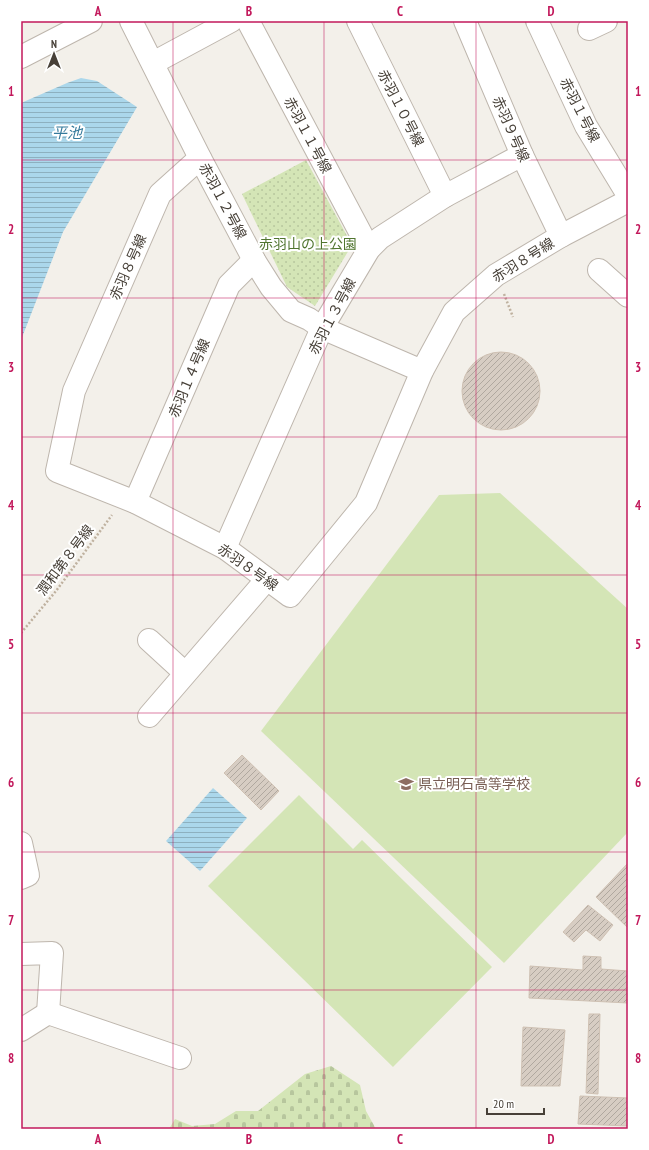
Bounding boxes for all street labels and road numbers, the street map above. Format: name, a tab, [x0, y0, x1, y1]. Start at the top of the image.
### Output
street label: 赤羽１０号線	[374, 66, 428, 150]
street label: 赤羽１号線	[556, 75, 604, 145]
street label: 赤羽９号線	[489, 93, 533, 165]
street label: 赤羽１１号線	[280, 94, 336, 176]
street label: 赤羽１２号線	[195, 160, 251, 242]
street label: 赤羽８号線	[106, 231, 150, 303]
street label: 赤羽８号線	[489, 234, 557, 286]
street label: 赤羽１３号線	[304, 275, 360, 357]
street label: 赤羽１４号線	[164, 336, 214, 420]
street label: 潤和第８号線	[33, 521, 97, 599]
street label: 赤羽８号線	[214, 540, 282, 594]

